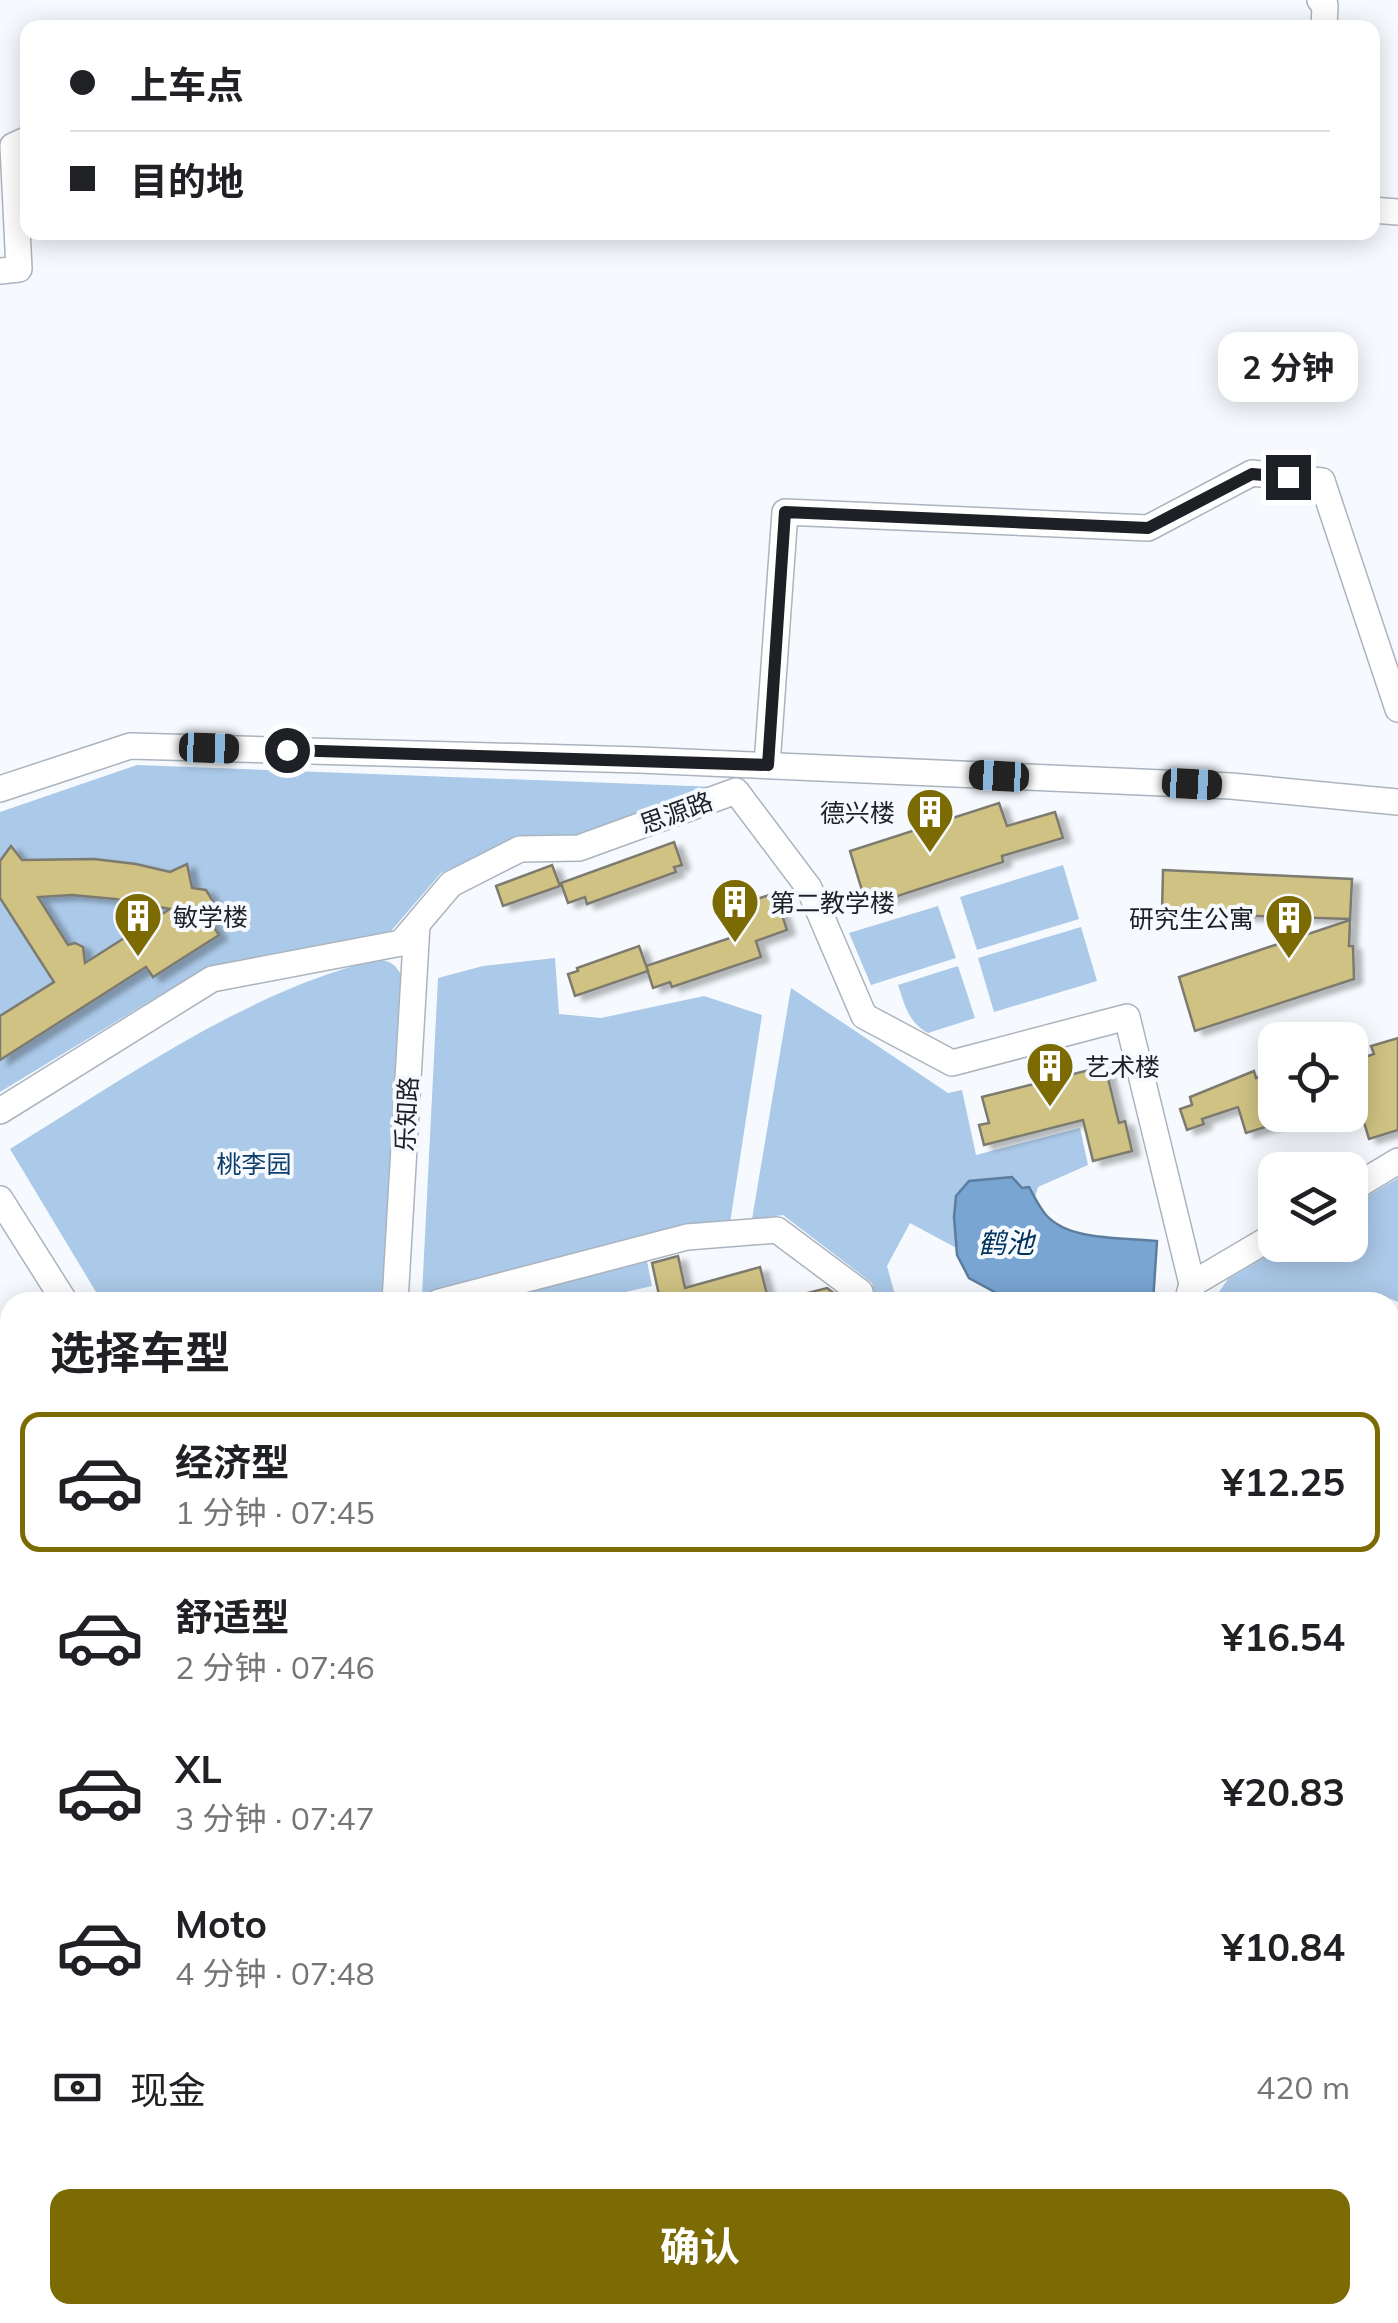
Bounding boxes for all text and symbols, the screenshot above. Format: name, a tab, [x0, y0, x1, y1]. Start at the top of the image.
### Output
text: 上车点	[130, 61, 244, 109]
text: 目的地	[130, 157, 244, 205]
callout: 2 分钟	[1218, 332, 1358, 402]
text: 2 分钟	[1242, 347, 1334, 387]
route end	[1266, 455, 1311, 500]
route start	[265, 728, 310, 773]
car	[178, 732, 240, 764]
car	[968, 759, 1030, 793]
car	[1161, 767, 1223, 801]
street label: 思源路	[635, 785, 717, 839]
building icon: 德兴楼	[904, 786, 956, 854]
place label: 德兴楼	[820, 797, 895, 828]
building icon: 第二教学楼	[709, 876, 761, 944]
place label: 第二教学楼	[770, 887, 895, 918]
building icon: 敏学楼	[112, 890, 164, 958]
building icon: 研究生公寓	[1263, 892, 1315, 960]
place label: 敏学楼	[173, 901, 248, 932]
place label: 研究生公寓	[1129, 903, 1254, 934]
map controls	[1258, 1022, 1368, 1262]
button: locate	[1258, 1022, 1368, 1132]
building icon: 艺术楼	[1024, 1040, 1076, 1108]
place label: 艺术楼	[1085, 1051, 1160, 1082]
street label: 乐知路	[389, 1076, 423, 1152]
park label: 桃李园	[216, 1148, 292, 1179]
button: layers	[1258, 1152, 1368, 1262]
water label: 鹤池	[978, 1225, 1037, 1260]
text: 选择车型	[50, 1324, 230, 1380]
icon: car	[55, 1437, 145, 1527]
text: 经济型	[175, 1438, 289, 1486]
text: ¥12.25	[1222, 1458, 1345, 1506]
text: 1 分钟 · 07:45	[175, 1492, 375, 1532]
icon: car	[55, 1592, 145, 1682]
text: 舒适型	[175, 1593, 289, 1641]
text: ¥16.54	[1222, 1613, 1345, 1661]
text: 2 分钟 · 07:46	[175, 1647, 375, 1687]
text: XL	[175, 1745, 222, 1793]
icon: car	[55, 1747, 145, 1837]
text: ¥20.83	[1222, 1768, 1345, 1816]
text: 3 分钟 · 07:47	[175, 1798, 375, 1838]
text: Moto	[175, 1900, 267, 1948]
icon: car	[55, 1902, 145, 1992]
text: ¥10.84	[1222, 1923, 1345, 1971]
text: 4 分钟 · 07:48	[175, 1953, 375, 1993]
icon: cash	[50, 2060, 105, 2115]
text: 现金	[130, 2066, 206, 2114]
text: 420 m	[1256, 2067, 1350, 2107]
button: 确认	[50, 2189, 1350, 2304]

